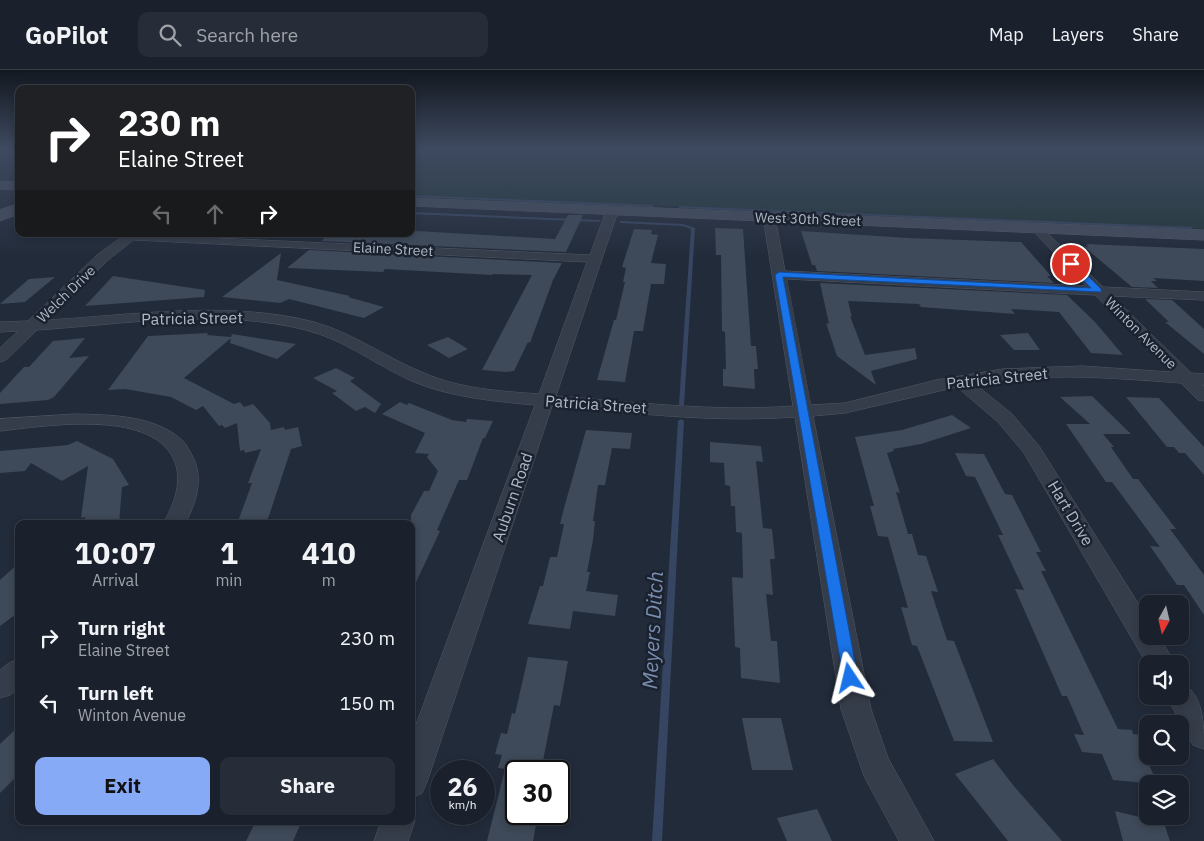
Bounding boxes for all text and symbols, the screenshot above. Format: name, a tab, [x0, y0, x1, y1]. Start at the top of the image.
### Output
search box	[138, 12, 488, 57]
text: GoPilot	[25, 19, 108, 51]
icon: search	[156, 21, 184, 49]
text: Search here	[196, 23, 298, 47]
text: Map	[989, 23, 1024, 46]
text: Layers	[1052, 23, 1104, 46]
text: Share	[1132, 23, 1179, 46]
text: 230 m	[118, 100, 221, 146]
icon: right	[35, 105, 100, 170]
text: Elaine Street	[118, 144, 244, 173]
icon: left	[148, 200, 176, 228]
icon: ahead	[201, 200, 229, 228]
icon: right	[254, 200, 282, 228]
street label: West 30th Street	[755, 208, 861, 230]
street label: Elaine Street	[352, 238, 434, 260]
pin	[1050, 243, 1092, 285]
icon: arrive	[1057, 250, 1085, 278]
street label: Welch Drive	[33, 261, 99, 326]
street label: Winton Avenue	[1101, 293, 1181, 373]
street label: Patricia Street	[141, 307, 243, 329]
street label: Patricia Street	[945, 363, 1049, 393]
street label: Patricia Street	[545, 390, 647, 418]
street label: Auburn Road	[487, 450, 537, 544]
street label: Hart Drive	[1044, 477, 1098, 549]
text: 10:07	[74, 533, 156, 572]
text: 1	[220, 533, 238, 572]
text: 410	[302, 533, 356, 572]
text: Arrival	[92, 570, 139, 590]
text: min	[215, 570, 242, 590]
text: m	[322, 570, 336, 590]
water label: Meyers Ditch	[635, 570, 669, 690]
north arrow	[1139, 595, 1189, 645]
map controls	[1139, 595, 1189, 825]
text: Turn right	[78, 616, 165, 640]
icon: right	[35, 624, 63, 652]
text: 230 m	[340, 626, 395, 650]
text: Elaine Street	[78, 640, 170, 660]
position arrow	[823, 651, 875, 703]
button: sound	[1139, 655, 1189, 705]
text: Turn left	[78, 681, 154, 705]
icon: left	[35, 689, 63, 717]
text: 150 m	[340, 691, 395, 715]
text: Winton Avenue	[78, 705, 186, 725]
button: search	[1139, 715, 1189, 765]
button: Exit	[35, 757, 210, 815]
button: Share	[220, 757, 395, 815]
speed limit sign: 30	[505, 760, 570, 825]
text: 26	[447, 770, 478, 803]
button: layers	[1139, 775, 1189, 825]
text: km/h	[448, 797, 477, 812]

